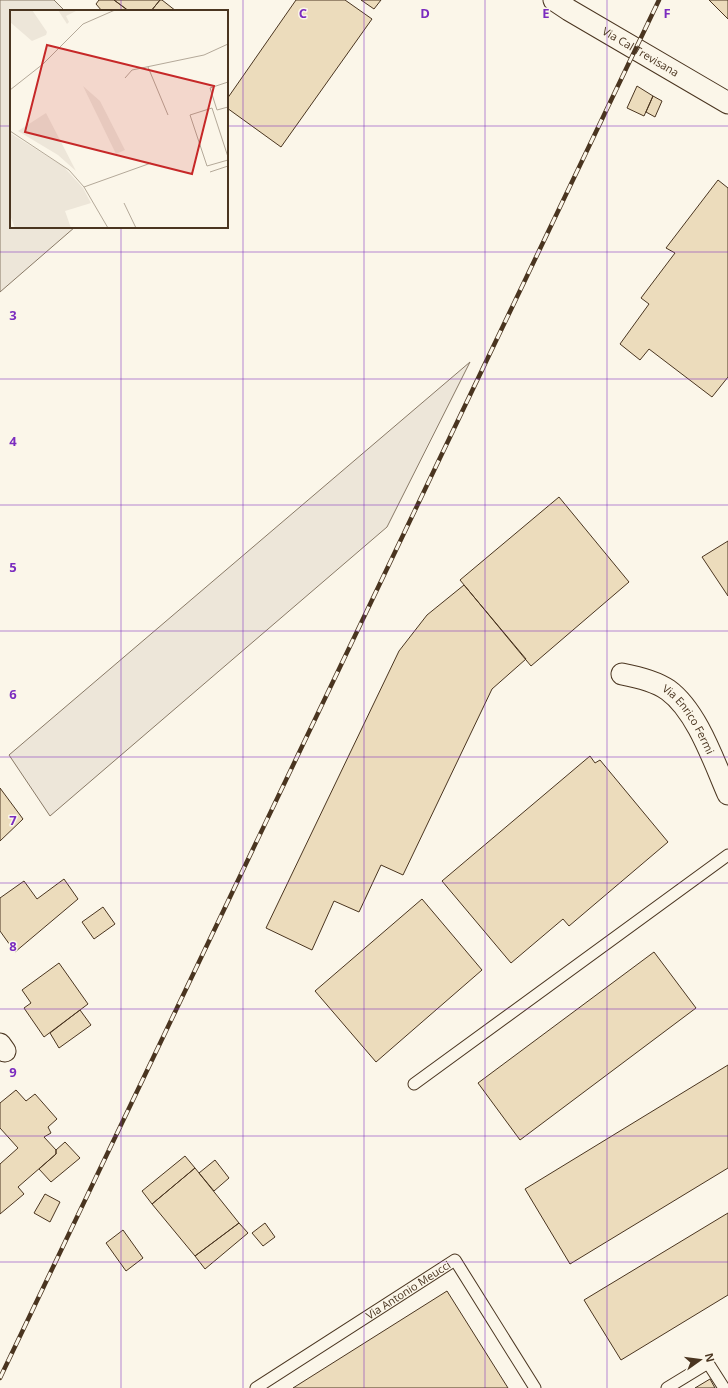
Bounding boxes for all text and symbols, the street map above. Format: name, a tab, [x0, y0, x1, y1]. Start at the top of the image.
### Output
text: C	[299, 4, 307, 22]
text: D	[420, 4, 430, 22]
text: E	[542, 4, 550, 22]
text: F	[663, 4, 671, 22]
inset map	[10, 10, 228, 228]
street label: Via Cal Trevisana	[600, 23, 682, 80]
text: 3	[9, 306, 17, 324]
text: 4	[9, 432, 17, 450]
text: 5	[9, 558, 17, 576]
street label: Via Enrico Fermi	[660, 680, 718, 756]
text: 6	[9, 685, 17, 703]
text: 7	[9, 811, 17, 829]
text: 8	[9, 937, 17, 955]
text: 9	[9, 1063, 17, 1081]
street label: Via Antonio Meucci	[363, 1257, 453, 1322]
north arrow	[680, 1340, 720, 1380]
text: N	[702, 1351, 719, 1364]

